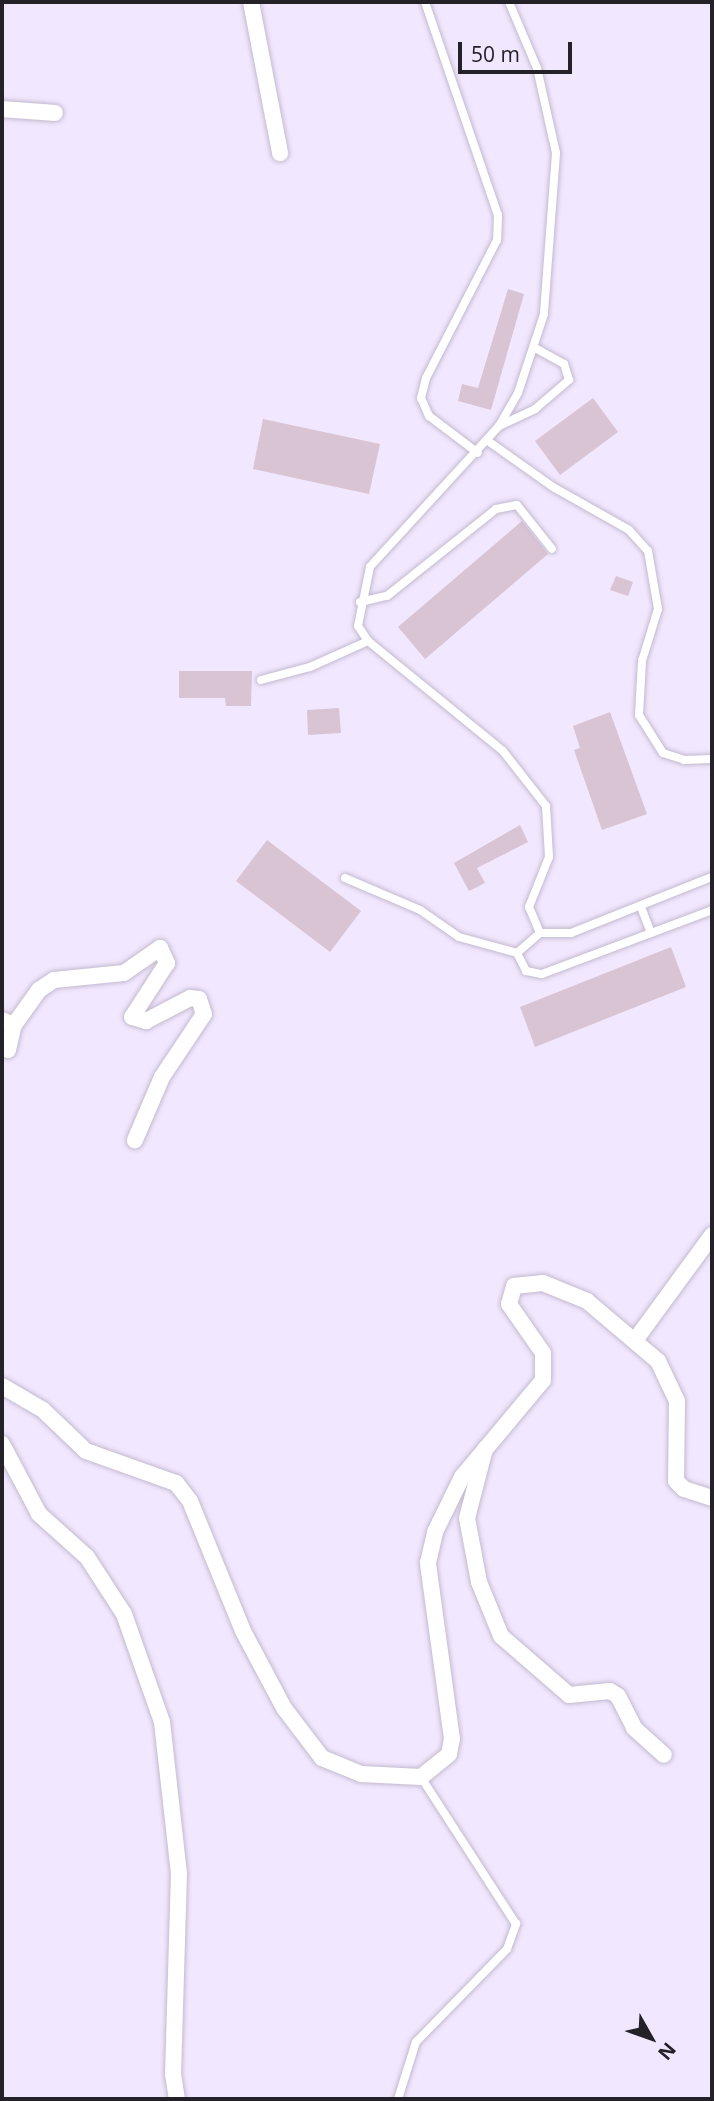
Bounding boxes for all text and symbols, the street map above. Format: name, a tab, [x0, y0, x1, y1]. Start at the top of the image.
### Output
scale bar	[462, 28, 576, 72]
text: 50 m	[471, 40, 520, 68]
north arrow	[616, 2003, 686, 2073]
text: N	[652, 2037, 682, 2066]

